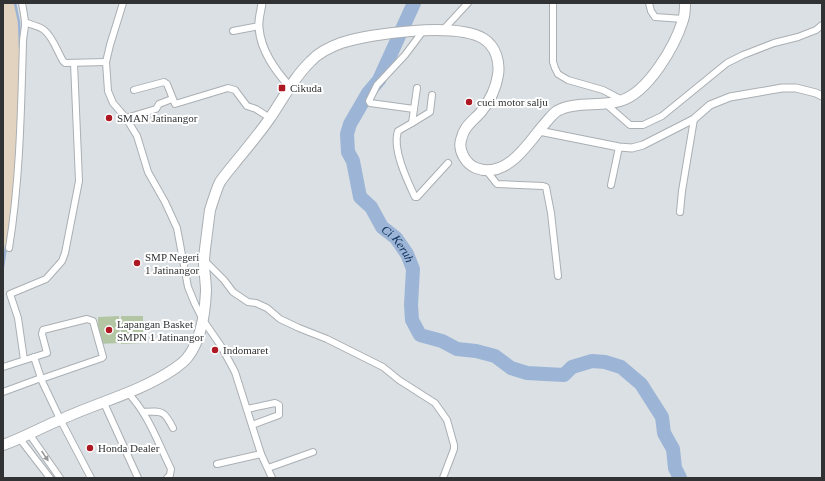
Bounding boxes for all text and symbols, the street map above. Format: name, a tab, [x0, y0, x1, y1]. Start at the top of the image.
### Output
place label: Cikuda	[290, 82, 322, 94]
marker: Cikuda	[277, 83, 287, 93]
place label: cuci motor salju	[477, 96, 548, 108]
marker: cuci motor salju	[464, 97, 474, 107]
place label: SMAN Jatinangor	[117, 112, 198, 124]
marker: SMAN Jatinangor	[104, 113, 114, 123]
water label: Ci Keruh	[379, 222, 417, 264]
place label: SMP Negeri 1 Jatinangor	[145, 251, 199, 276]
marker: SMP Negeri 1 Jatinangor	[132, 258, 142, 268]
place label: Lapangan Basket SMPN 1 Jatinangor	[117, 318, 204, 343]
marker: Lapangan Basket SMPN 1 Jatinangor	[104, 325, 114, 335]
place label: Indomaret	[223, 344, 268, 356]
marker: Indomaret	[210, 345, 220, 355]
place label: Honda Dealer	[98, 442, 160, 454]
marker: Honda Dealer	[85, 443, 95, 453]
one-way arrow	[42, 450, 49, 462]

